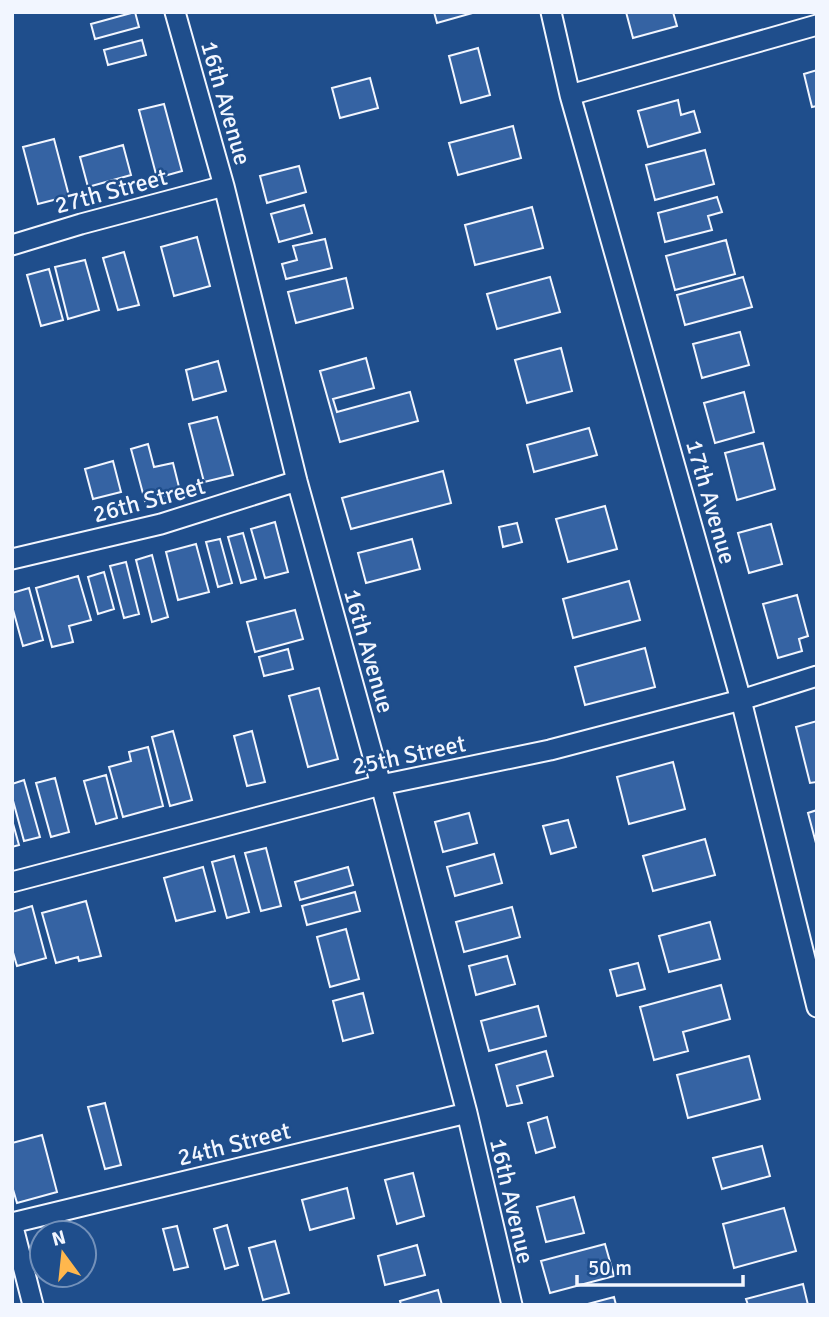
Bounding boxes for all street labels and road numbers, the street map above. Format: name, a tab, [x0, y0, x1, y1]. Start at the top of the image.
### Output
street label: 16th Avenue	[194, 37, 258, 169]
street label: 27th Street	[51, 162, 171, 220]
street label: 17th Avenue	[679, 436, 743, 568]
street label: 26th Street	[89, 471, 209, 529]
street label: 16th Avenue	[337, 585, 401, 717]
street label: 25th Street	[350, 728, 468, 782]
street label: 24th Street	[174, 1116, 294, 1172]
street label: 16th Avenue	[483, 1135, 541, 1267]

